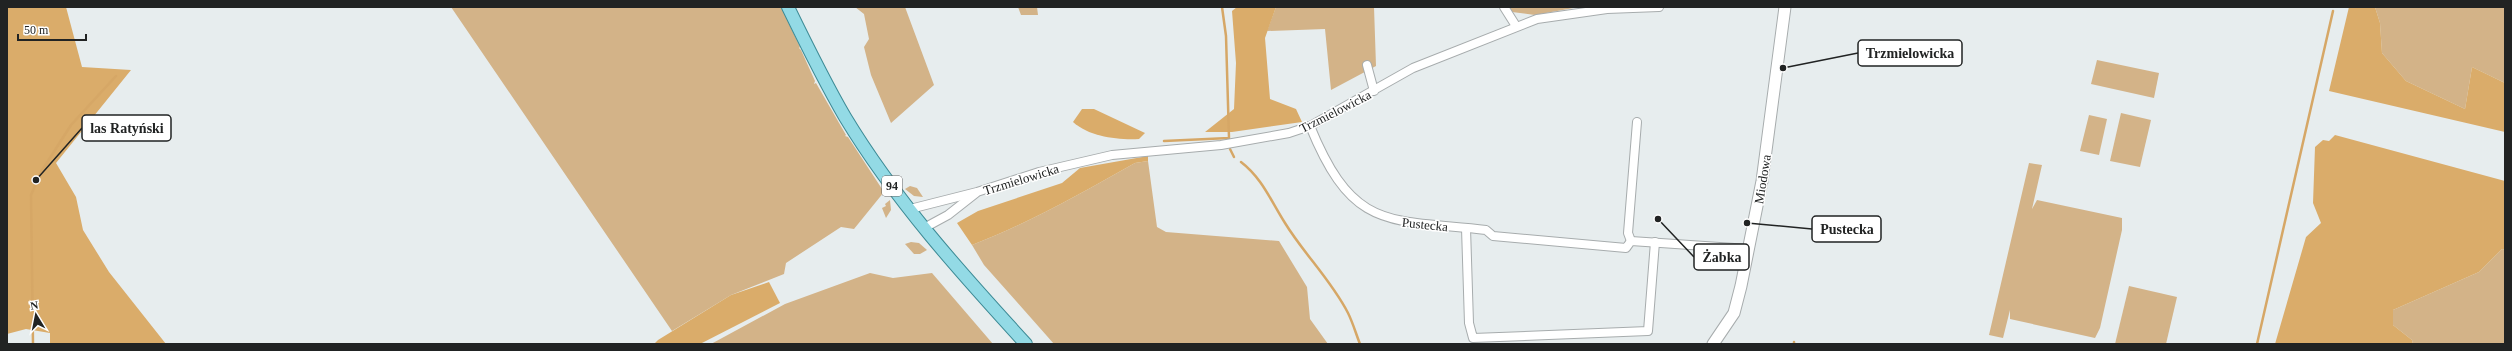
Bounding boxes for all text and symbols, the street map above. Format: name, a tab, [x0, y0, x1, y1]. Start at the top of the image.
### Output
scale bar	[18, 16, 86, 42]
text: 50 m	[24, 23, 49, 37]
callout: Trzmielowicka	[1858, 40, 1962, 66]
text: Trzmielowicka	[1866, 46, 1954, 61]
street label: Trzmielowicka	[1297, 87, 1374, 136]
callout: las Ratyński	[82, 115, 171, 141]
text: las Ratyński	[90, 121, 164, 136]
street label: Miodowa	[1751, 153, 1774, 205]
street label: Trzmielowicka	[982, 161, 1061, 198]
road number: 94	[882, 176, 902, 196]
street label: Pustecka	[1401, 215, 1449, 234]
callout: Pustecka	[1812, 216, 1881, 242]
text: Pustecka	[1820, 222, 1874, 237]
callout: Żabka	[1694, 244, 1749, 270]
text: Żabka	[1703, 249, 1741, 265]
north arrow	[16, 295, 56, 335]
text: N	[29, 299, 39, 312]

